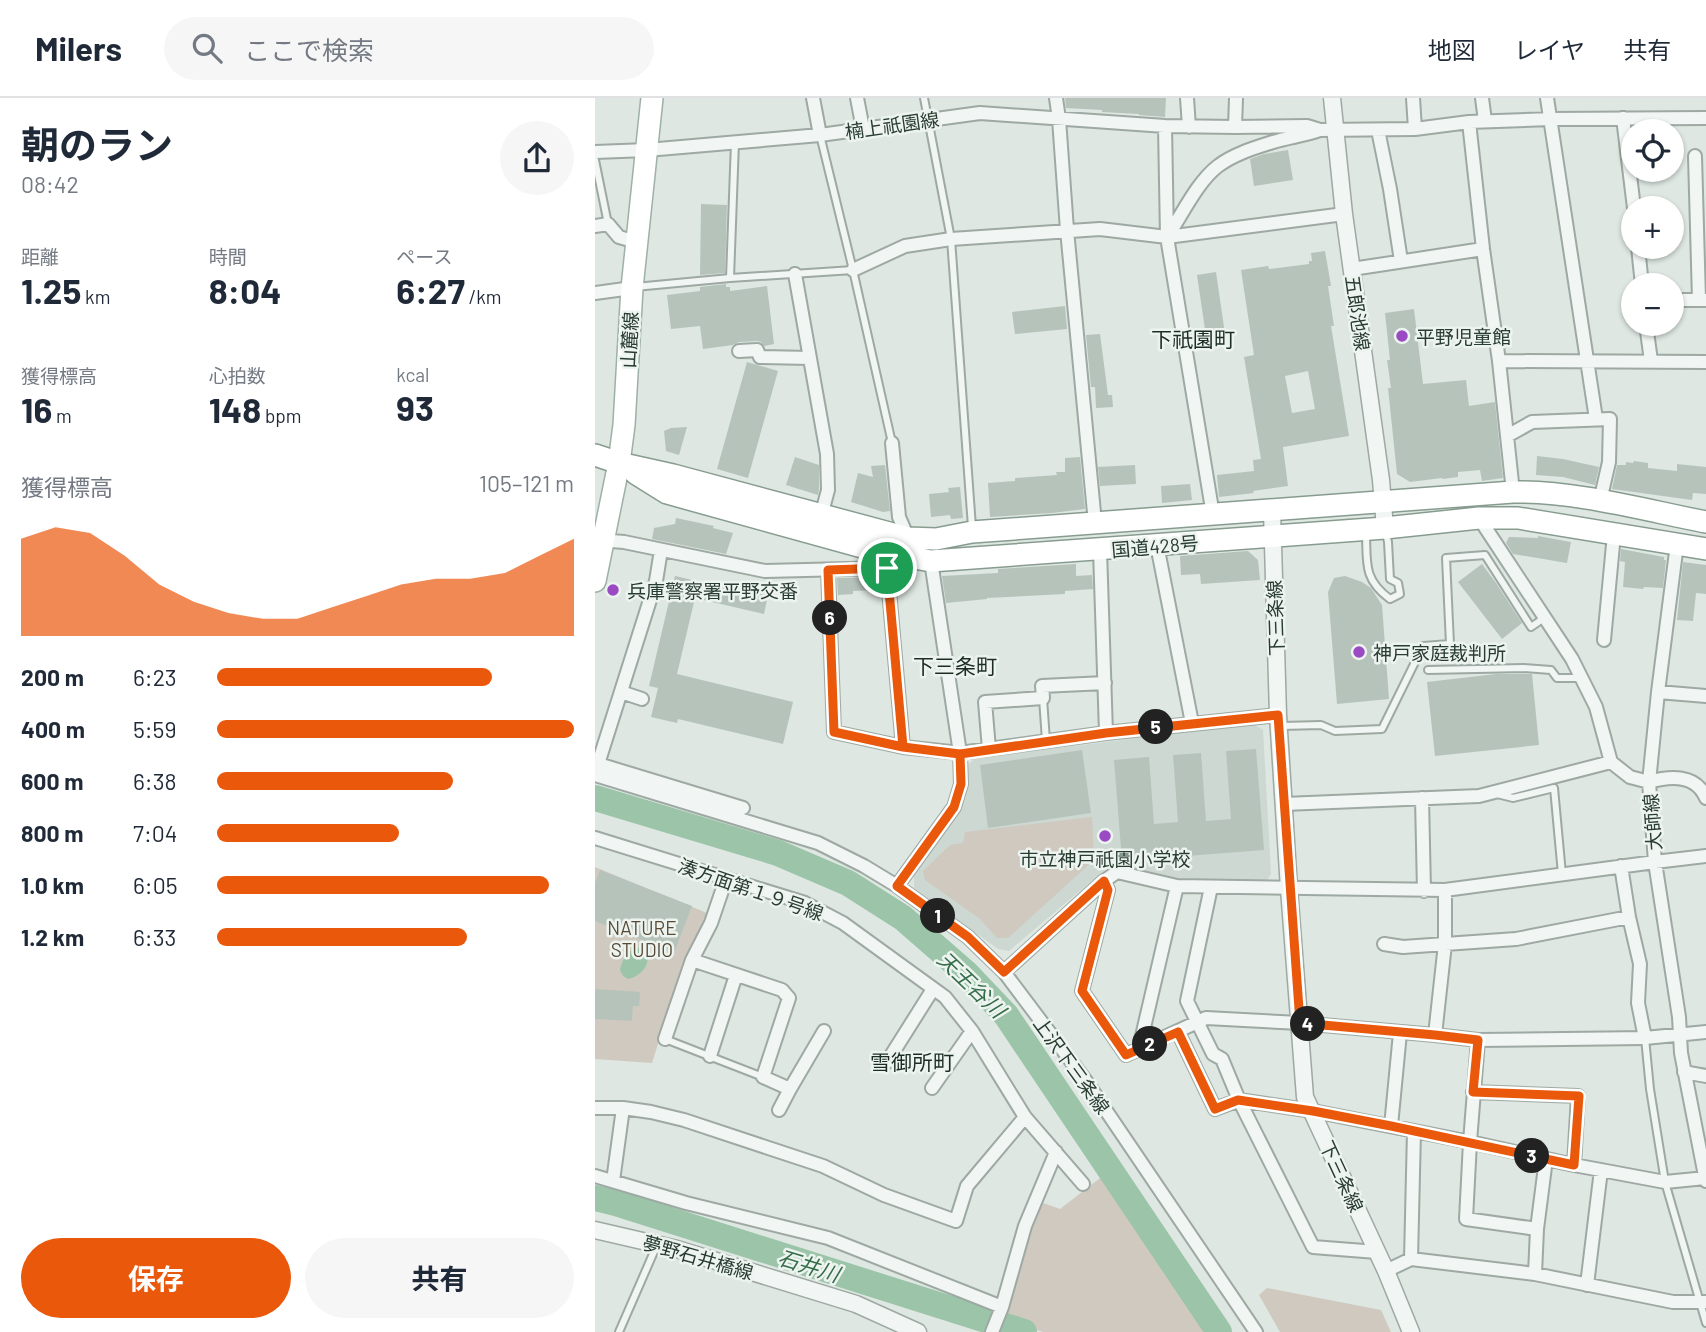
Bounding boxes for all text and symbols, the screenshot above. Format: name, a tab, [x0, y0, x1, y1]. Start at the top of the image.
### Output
search box	[164, 17, 654, 80]
text: Milers	[35, 28, 122, 68]
icon: search	[188, 29, 226, 67]
text: ここで検索	[244, 34, 374, 65]
text: 地図	[1428, 35, 1476, 64]
text: レイヤ	[1514, 35, 1585, 64]
text: 共有	[1623, 35, 1671, 64]
street label: 楠上祇園線	[843, 107, 941, 143]
map controls	[1621, 119, 1684, 336]
button: locate	[1621, 119, 1684, 182]
text: 朝のラン	[21, 121, 173, 167]
button: share	[500, 121, 574, 195]
text: 08:42	[21, 170, 79, 198]
button: +	[1621, 196, 1684, 259]
text: 距離	[21, 245, 59, 268]
text: 時間	[209, 245, 247, 268]
text: ペース	[396, 245, 452, 268]
text: 1.25	[21, 269, 81, 311]
text: 8:04	[209, 269, 281, 311]
text: 6:27	[396, 269, 465, 311]
button: −	[1621, 273, 1684, 336]
street label: 五郎池線	[1341, 274, 1375, 352]
text: km	[81, 285, 110, 308]
text: /km	[465, 285, 501, 308]
street label: 山麓線	[616, 311, 642, 369]
place label: 平野児童館	[1416, 325, 1511, 348]
district label: 下祇園町	[1151, 326, 1235, 351]
marker: 平野児童館	[1394, 328, 1410, 344]
text: kcal	[396, 363, 429, 386]
text: 獲得標高	[21, 364, 97, 387]
text: 心拍数	[209, 364, 266, 387]
text: 93	[396, 386, 434, 428]
text: 16	[21, 388, 52, 430]
text: 148	[209, 388, 261, 430]
text: m	[52, 404, 72, 427]
text: bpm	[261, 404, 302, 427]
text: 105–121 m	[479, 469, 574, 497]
text: 獲得標高	[21, 473, 113, 501]
street label: 国道428号	[1110, 531, 1200, 561]
pin	[857, 538, 917, 598]
icon: arrive	[868, 549, 906, 587]
place label: 兵庫警察署平野交番	[627, 579, 798, 602]
street label: 下三条線	[1262, 580, 1288, 656]
marker: 兵庫警察署平野交番	[605, 582, 621, 598]
pin: 6	[813, 601, 847, 636]
text: 6	[824, 606, 835, 629]
place label: 神戸家庭裁判所	[1373, 641, 1506, 664]
marker: 神戸家庭裁判所	[1351, 644, 1367, 660]
district label: 下三条町	[913, 653, 997, 678]
text: 200 m	[21, 663, 84, 691]
text: 6:23	[133, 663, 177, 691]
pin: 5	[1139, 710, 1173, 744]
text: 400 m	[21, 715, 85, 743]
text: 5:59	[133, 715, 176, 743]
text: 5	[1150, 715, 1161, 738]
text: 600 m	[21, 767, 83, 795]
text: 6:38	[133, 767, 176, 795]
street label: 大師線	[1639, 793, 1665, 851]
text: 800 m	[21, 819, 83, 847]
text: 7:04	[133, 819, 177, 847]
marker: 市立神戸祇園小学校	[1097, 828, 1113, 844]
place label: 市立神戸祇園小学校	[1019, 847, 1191, 870]
street label: 湊方面第１９号線	[675, 853, 827, 925]
text: 1.0 km	[21, 871, 84, 899]
text: 6:05	[133, 871, 177, 899]
pin: 1	[921, 898, 955, 934]
text: 1	[934, 904, 941, 927]
park label: NATURE STUDIO	[607, 916, 677, 961]
text: 1.2 km	[21, 923, 84, 951]
text: 6:33	[133, 923, 176, 951]
water label: 天王谷川	[933, 946, 1012, 1024]
pin: 4	[1291, 1006, 1325, 1042]
street label: 上沢下三条線	[1029, 1012, 1115, 1118]
text: 4	[1302, 1012, 1313, 1035]
pin: 2	[1133, 1026, 1167, 1062]
text: 2	[1144, 1032, 1155, 1055]
district label: 雪御所町	[870, 1049, 954, 1074]
street label: 下三条線	[1316, 1137, 1368, 1215]
pin: 3	[1515, 1138, 1549, 1174]
text: 3	[1526, 1144, 1537, 1167]
street label: 夢野石井橋線	[640, 1230, 756, 1284]
button: 保存	[21, 1238, 291, 1318]
button: 共有	[305, 1238, 574, 1318]
water label: 石井川	[775, 1244, 845, 1287]

